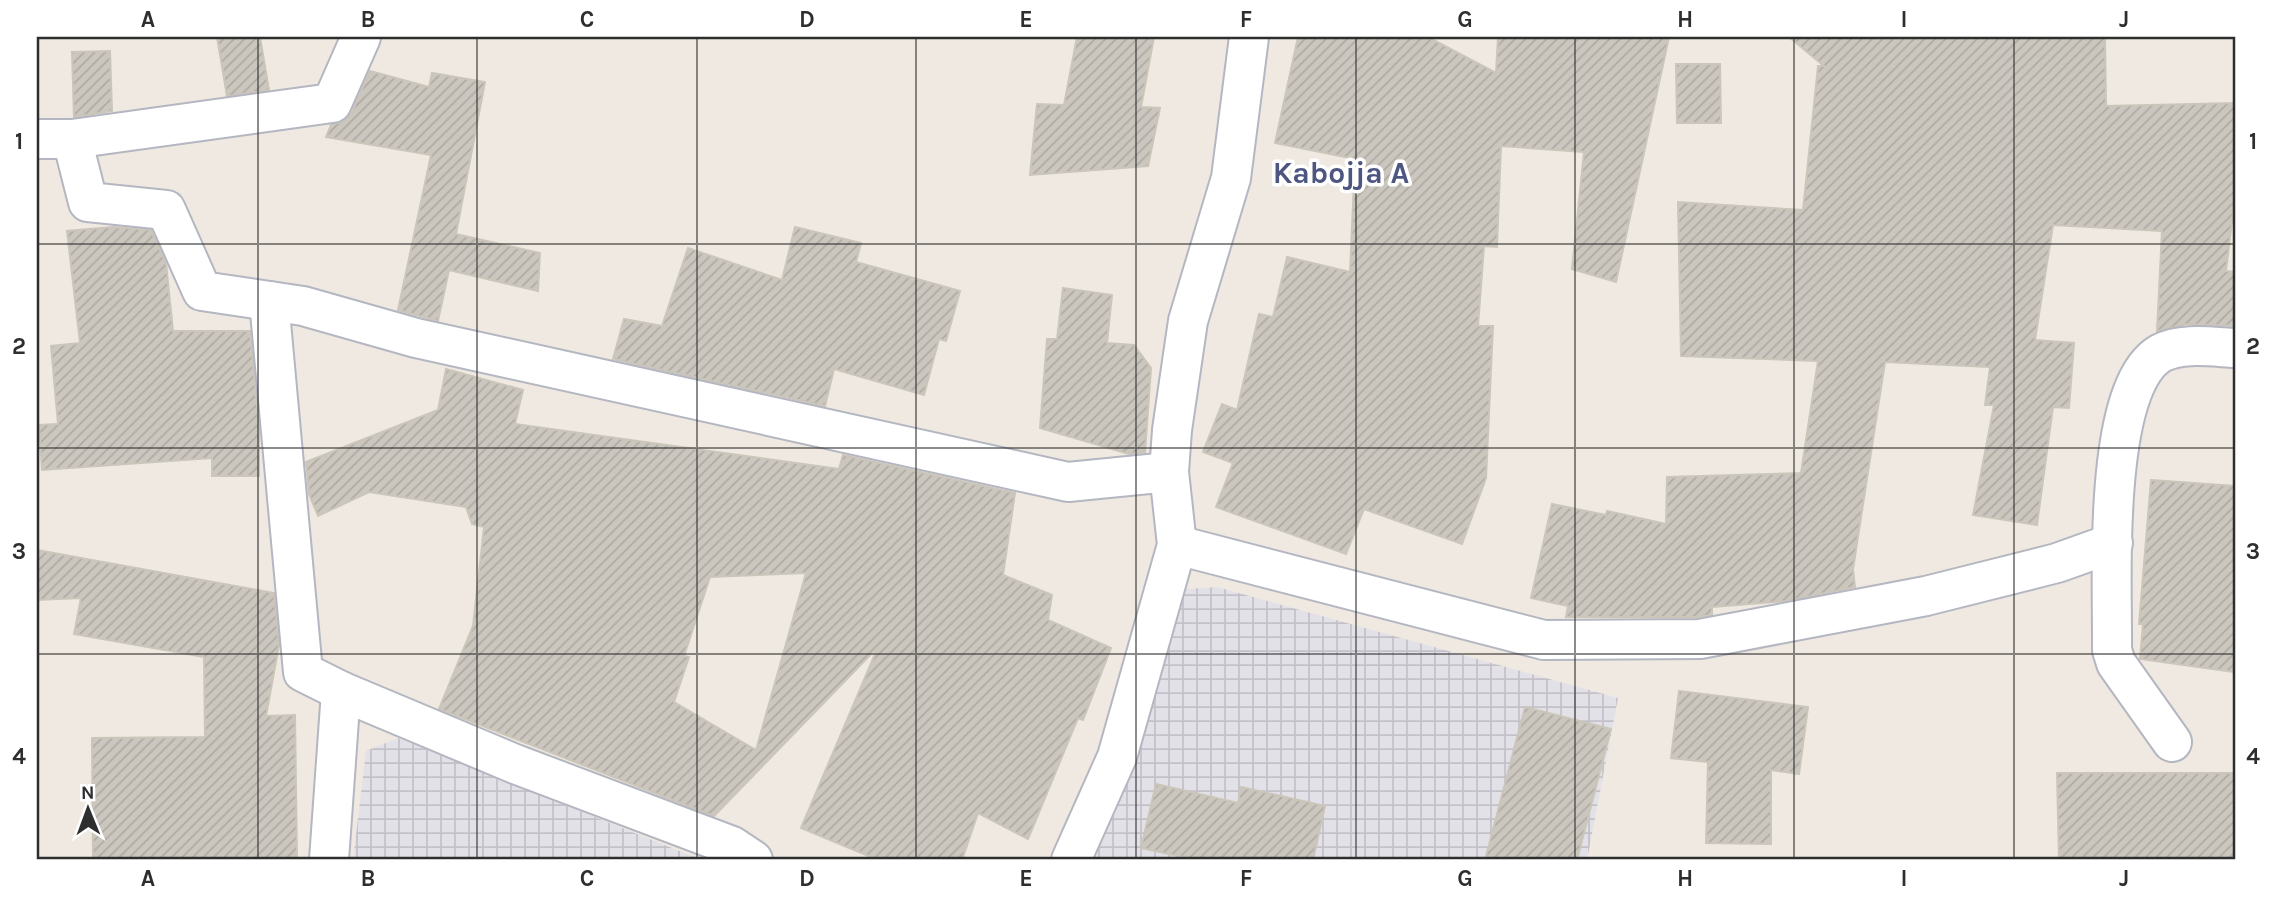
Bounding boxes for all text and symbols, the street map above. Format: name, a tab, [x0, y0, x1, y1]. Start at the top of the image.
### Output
text: A	[141, 6, 155, 33]
text: B	[361, 6, 375, 33]
text: C	[580, 6, 594, 33]
text: D	[799, 6, 815, 33]
text: E	[1019, 6, 1033, 33]
text: F	[1240, 6, 1252, 33]
text: G	[1457, 6, 1473, 33]
text: H	[1677, 6, 1693, 33]
text: I	[1900, 6, 1908, 33]
text: J	[2119, 6, 2129, 33]
text: 1	[15, 128, 23, 155]
text: 1	[2249, 128, 2257, 155]
district label: Kabojja A	[1273, 155, 1410, 191]
text: 2	[12, 333, 26, 360]
text: 2	[2246, 333, 2260, 360]
text: 3	[12, 538, 26, 565]
text: 3	[2246, 538, 2260, 565]
text: 4	[12, 743, 26, 770]
text: 4	[2246, 743, 2260, 770]
north arrow	[52, 774, 122, 844]
text: N	[81, 782, 95, 804]
text: A	[141, 865, 155, 892]
text: B	[361, 865, 375, 892]
text: C	[580, 865, 594, 892]
text: D	[799, 865, 815, 892]
text: E	[1019, 865, 1033, 892]
text: F	[1240, 865, 1252, 892]
text: G	[1457, 865, 1473, 892]
text: H	[1677, 865, 1693, 892]
text: I	[1900, 865, 1908, 892]
text: J	[2119, 865, 2129, 892]

